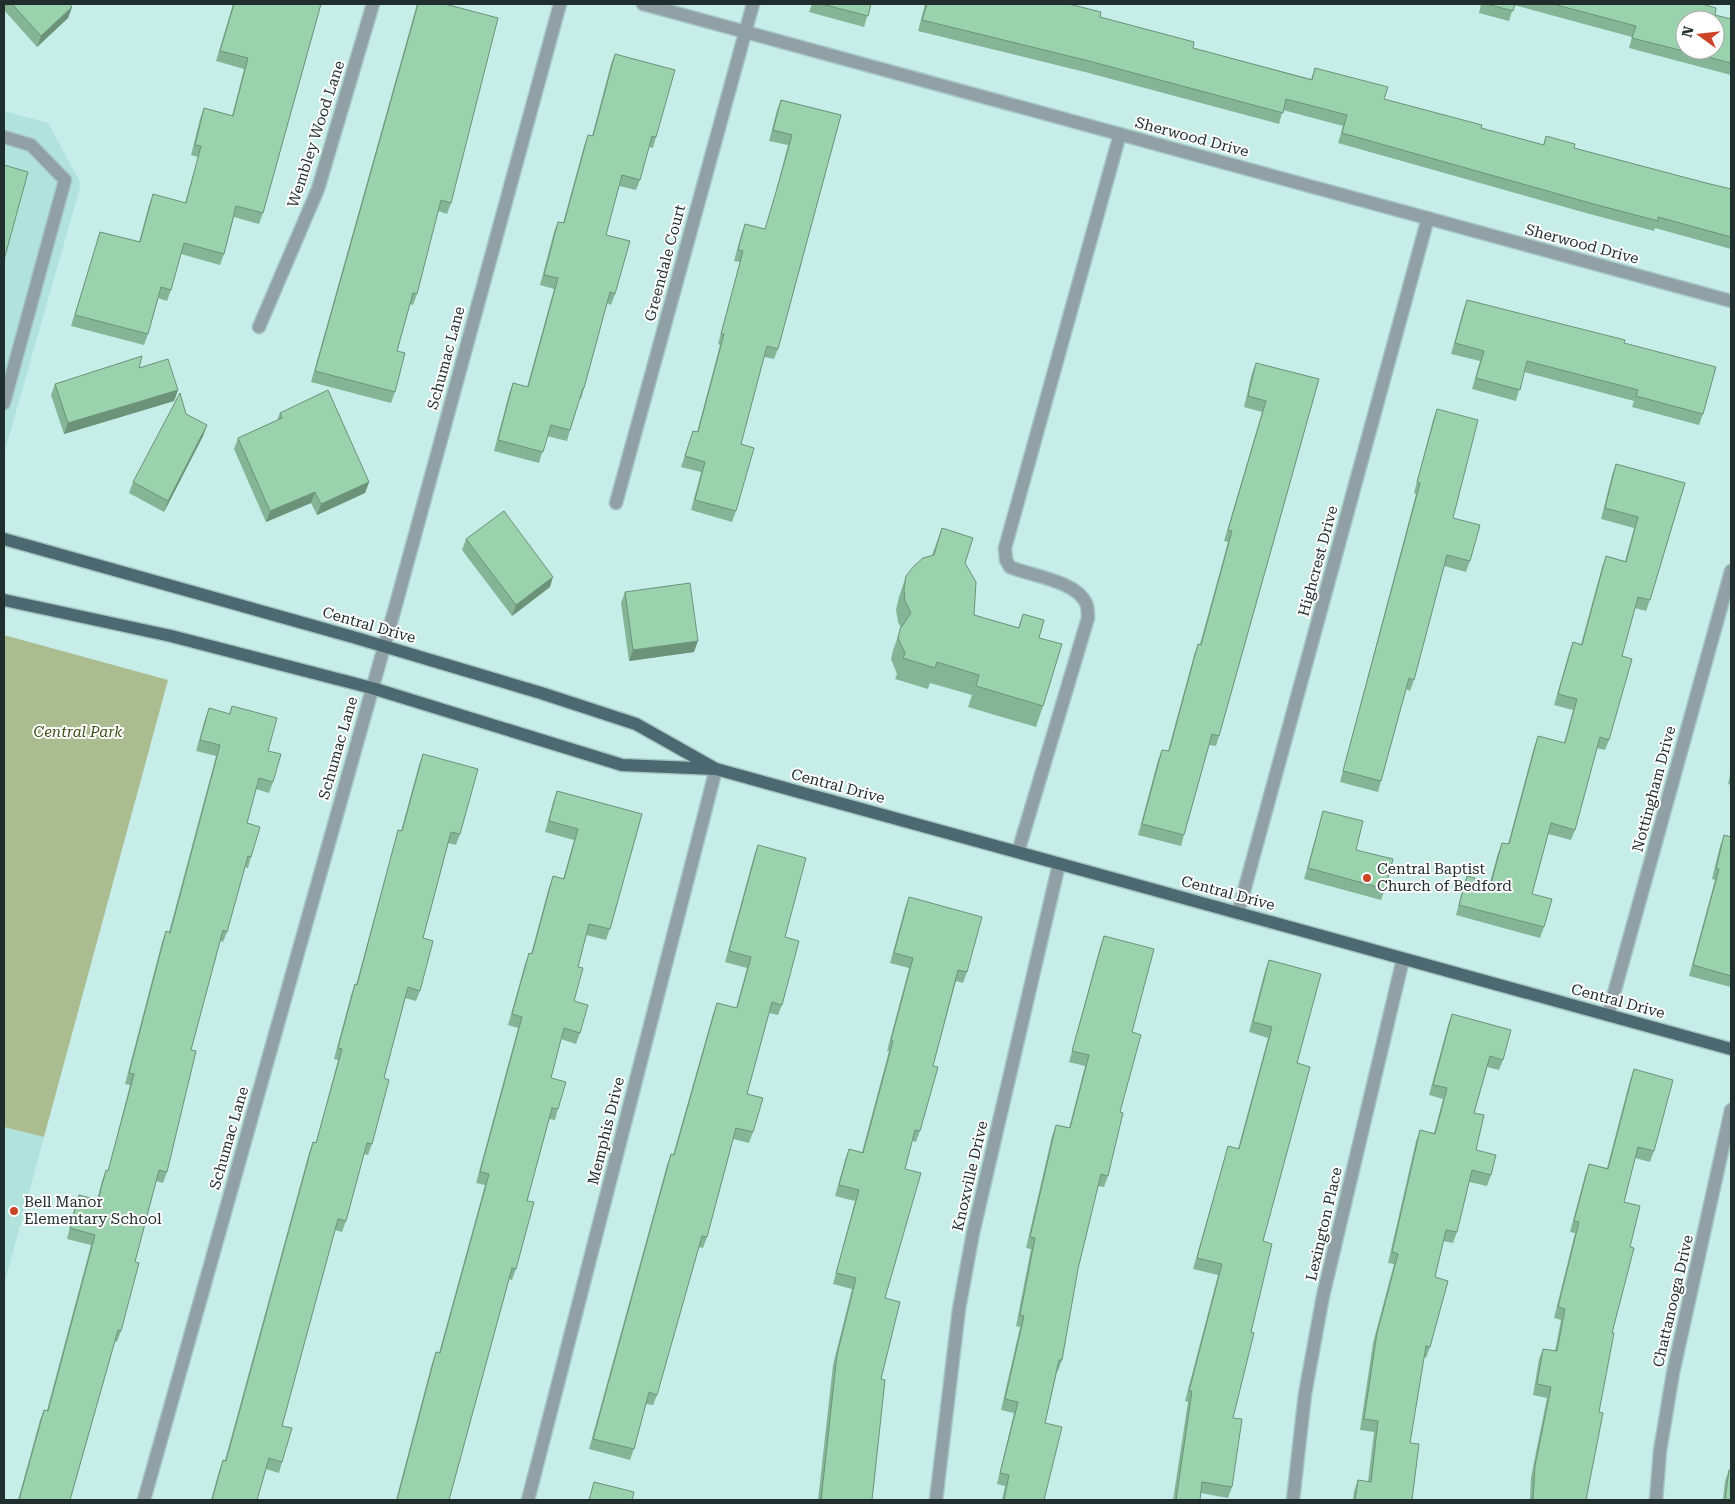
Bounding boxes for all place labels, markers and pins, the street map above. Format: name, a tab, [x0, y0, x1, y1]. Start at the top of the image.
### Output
place label: Central Baptist Church of Bedford	[1377, 860, 1512, 895]
marker: Central Baptist Church of Bedford	[1361, 872, 1373, 884]
place label: Bell Manor Elementary School	[24, 1193, 162, 1228]
marker: Bell Manor Elementary School	[8, 1205, 20, 1217]

